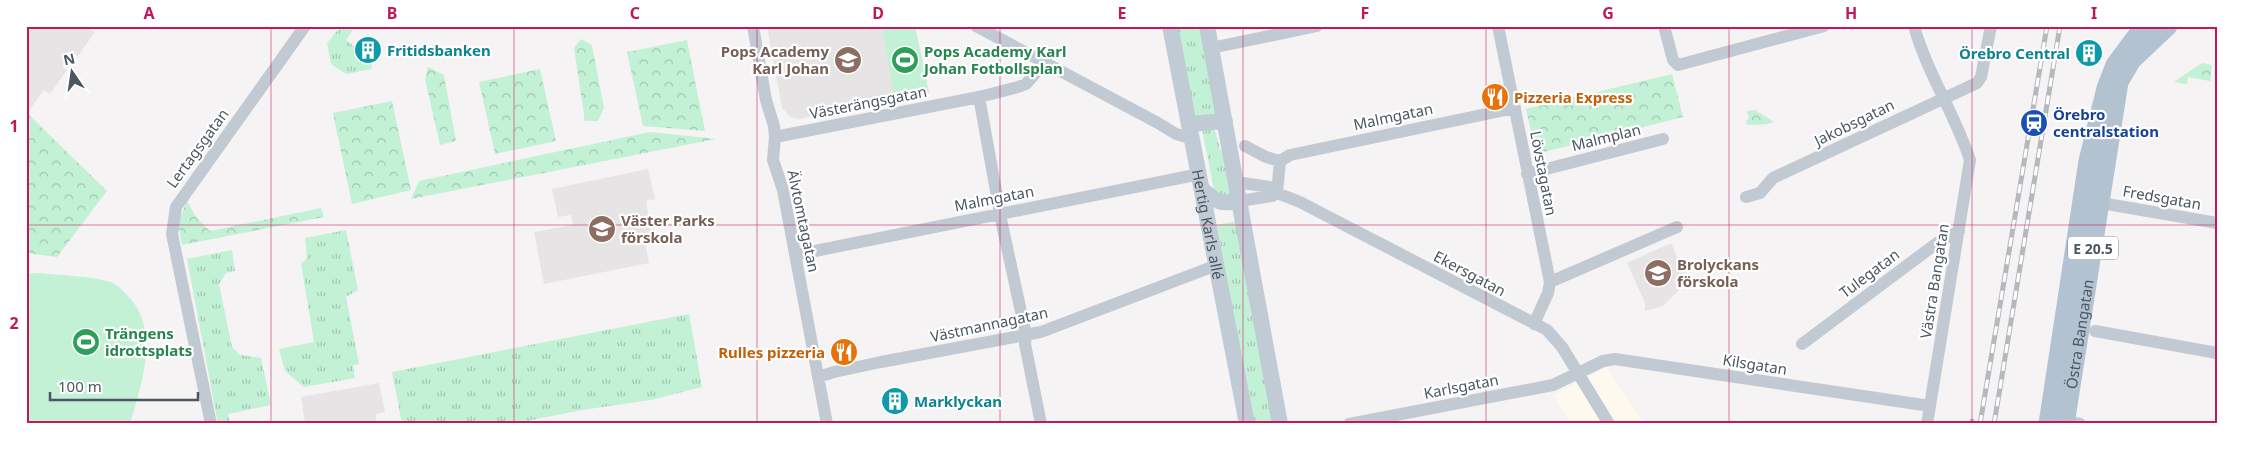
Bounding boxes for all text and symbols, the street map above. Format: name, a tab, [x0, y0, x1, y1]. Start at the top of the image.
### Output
text: A	[143, 2, 155, 24]
text: B	[387, 2, 397, 24]
text: C	[630, 2, 640, 24]
text: D	[872, 2, 884, 24]
text: E	[1118, 2, 1127, 24]
text: F	[1361, 2, 1369, 24]
text: G	[1602, 2, 1614, 24]
text: H	[1845, 2, 1857, 24]
text: I	[2091, 2, 2097, 24]
building icon: Fritidsbanken	[353, 35, 383, 65]
building icon: Örebro Central	[2074, 38, 2104, 68]
place label: Fritidsbanken	[387, 40, 491, 60]
place label: Pops Academy Karl Johan	[721, 41, 829, 78]
place label: Pops Academy Karl Johan Fotbollsplan	[922, 41, 1066, 78]
place label: Örebro Central	[1959, 43, 2070, 63]
school or university icon: Pops Academy Karl Johan	[833, 45, 863, 75]
sports icon: Pops Academy Karl Johan Fotbollsplan	[890, 45, 920, 75]
north arrow	[48, 48, 98, 98]
text: N	[61, 48, 77, 69]
street label: Västerängsgatan	[808, 81, 928, 123]
restaurant icon: Pizzeria Express	[1480, 82, 1510, 112]
place label: Pizzeria Express	[1514, 87, 1633, 107]
street label: Jakobsgatan	[1809, 94, 1897, 151]
street label: Malmgatan	[1351, 98, 1435, 134]
street label: Lertagsgatan	[161, 104, 233, 192]
place label: Örebro centralstation	[2053, 104, 2159, 141]
station icon: Örebro centralstation	[2019, 108, 2049, 138]
text: 1	[9, 115, 19, 137]
street label: Malmplan	[1569, 119, 1643, 155]
street label: Lövstagatan	[1526, 129, 1562, 217]
street label: Älvtomtagatan	[783, 168, 825, 274]
street label: Hertig Karls allé	[1188, 168, 1229, 281]
street label: Malmgatan	[953, 180, 1035, 216]
street label: Fredsgatan	[2121, 180, 2203, 214]
place label: Väster Parks förskola	[621, 210, 715, 247]
school or university icon: Väster Parks förskola	[587, 214, 617, 244]
street label: Västra Bangatan	[1915, 222, 1953, 340]
road number: E 20.5	[2068, 237, 2118, 260]
street label: Tulegatan	[1835, 244, 1903, 302]
street label: Ekersgatan	[1430, 246, 1510, 300]
place label: Brolyckans förskola	[1677, 254, 1759, 291]
school or university icon: Brolyckans förskola	[1643, 258, 1673, 288]
street label: Östra Bangatan	[2061, 278, 2098, 390]
street label: Västmannagatan	[928, 302, 1050, 346]
text: 2	[9, 312, 19, 334]
place label: Trängens idrottsplats	[105, 323, 192, 360]
sports icon: Trängens idrottsplats	[71, 327, 101, 357]
restaurant icon: Rulles pizzeria	[829, 337, 859, 367]
place label: Rulles pizzeria	[718, 342, 825, 362]
street label: Kilsgatan	[1721, 349, 1789, 379]
street label: Karlsgatan	[1422, 369, 1500, 403]
scale bar	[50, 370, 198, 402]
text: 100 m	[58, 376, 102, 396]
building icon: Marklyckan	[880, 386, 910, 416]
place label: Marklyckan	[914, 391, 1002, 411]

